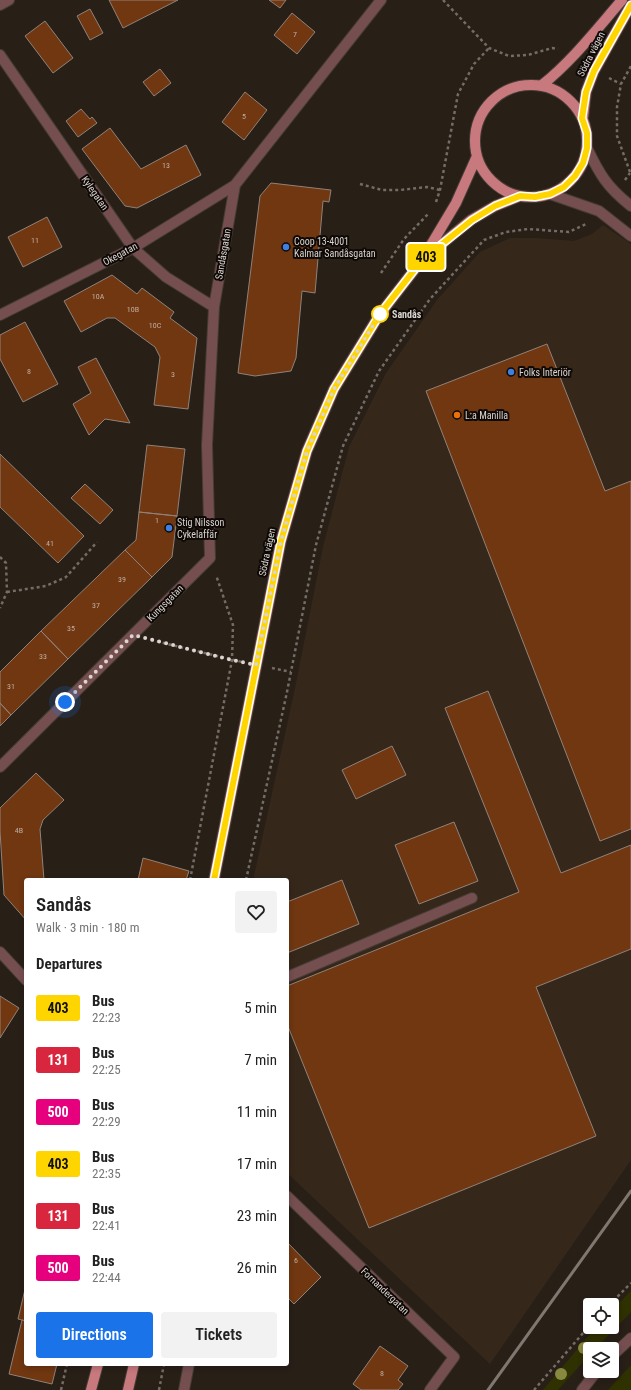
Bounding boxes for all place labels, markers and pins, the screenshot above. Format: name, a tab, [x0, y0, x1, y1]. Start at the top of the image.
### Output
place label: Coop 13-4001 Kalmar Sandåsgatan	[294, 236, 376, 259]
marker: Coop 13-4001 Kalmar Sandåsgatan	[281, 242, 291, 252]
marker: Sandås	[371, 305, 389, 323]
place label: Sandås	[392, 309, 422, 320]
marker: Folks Interiör	[506, 367, 516, 377]
place label: Folks Interiör	[519, 367, 571, 378]
marker: L:a Manilla	[452, 410, 462, 420]
place label: L:a Manilla	[465, 410, 508, 421]
place label: Stig Nilsson Cykelaffär	[177, 517, 225, 540]
marker: Stig Nilsson Cykelaffär	[164, 523, 174, 533]

